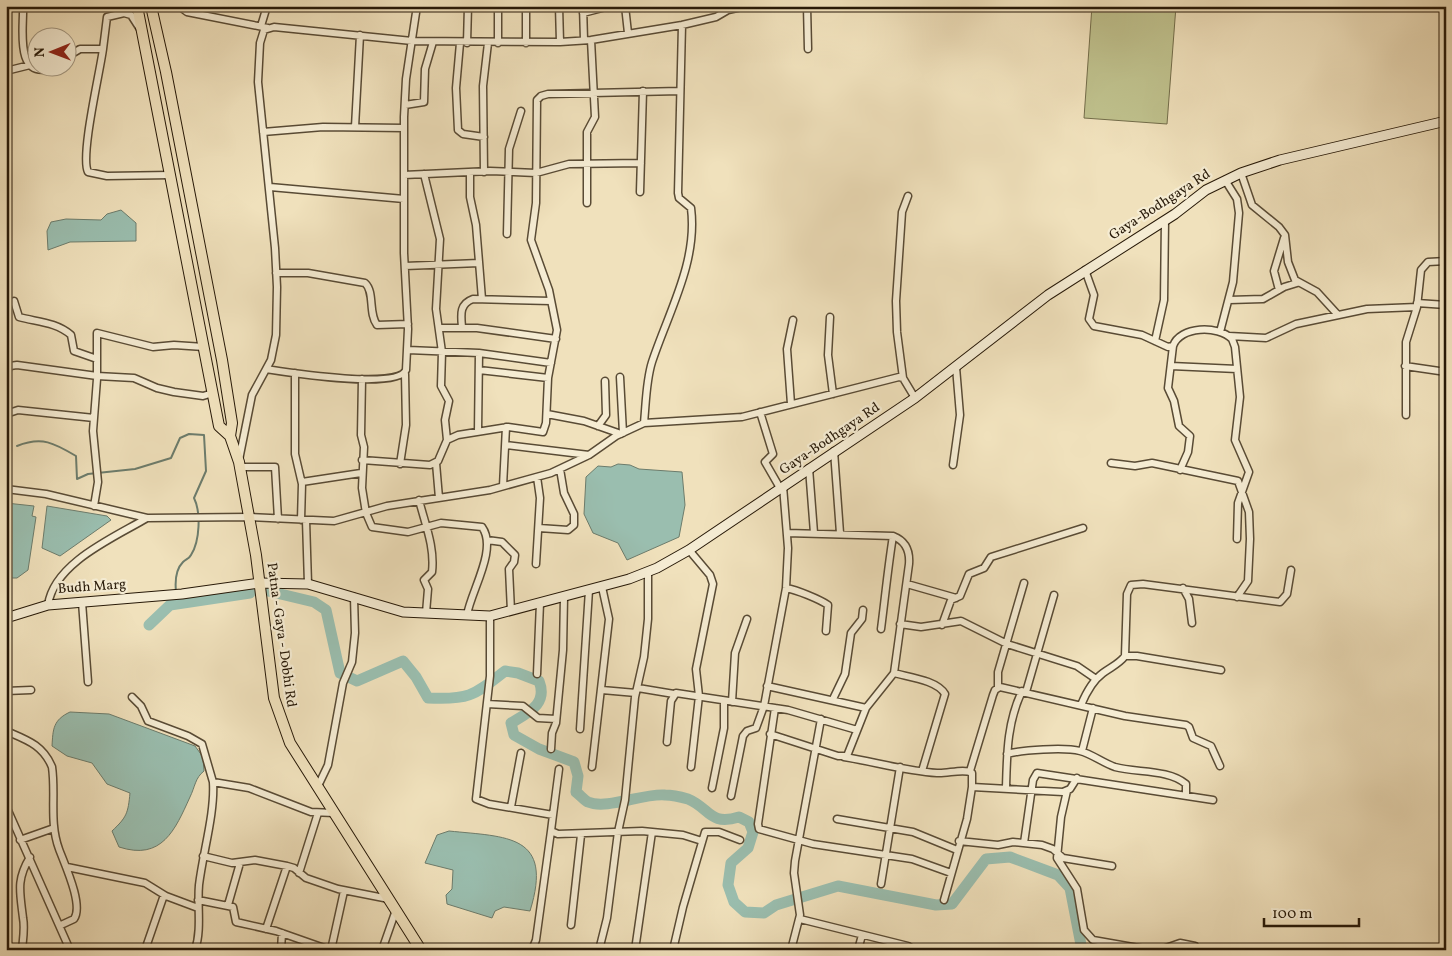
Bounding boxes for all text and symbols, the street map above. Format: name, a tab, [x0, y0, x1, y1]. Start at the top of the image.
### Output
north arrow	[28, 28, 78, 78]
text: N	[31, 47, 50, 57]
street label: Gaya-Bodhgaya Rd	[1106, 165, 1215, 245]
street label: Gaya-Bodhgaya Rd	[776, 398, 884, 480]
street label: Patna - Gaya - Dobhi Rd	[261, 561, 301, 709]
street label: Budh Marg	[57, 575, 127, 599]
scale bar	[1264, 896, 1360, 928]
text: 100 m	[1272, 904, 1312, 925]

